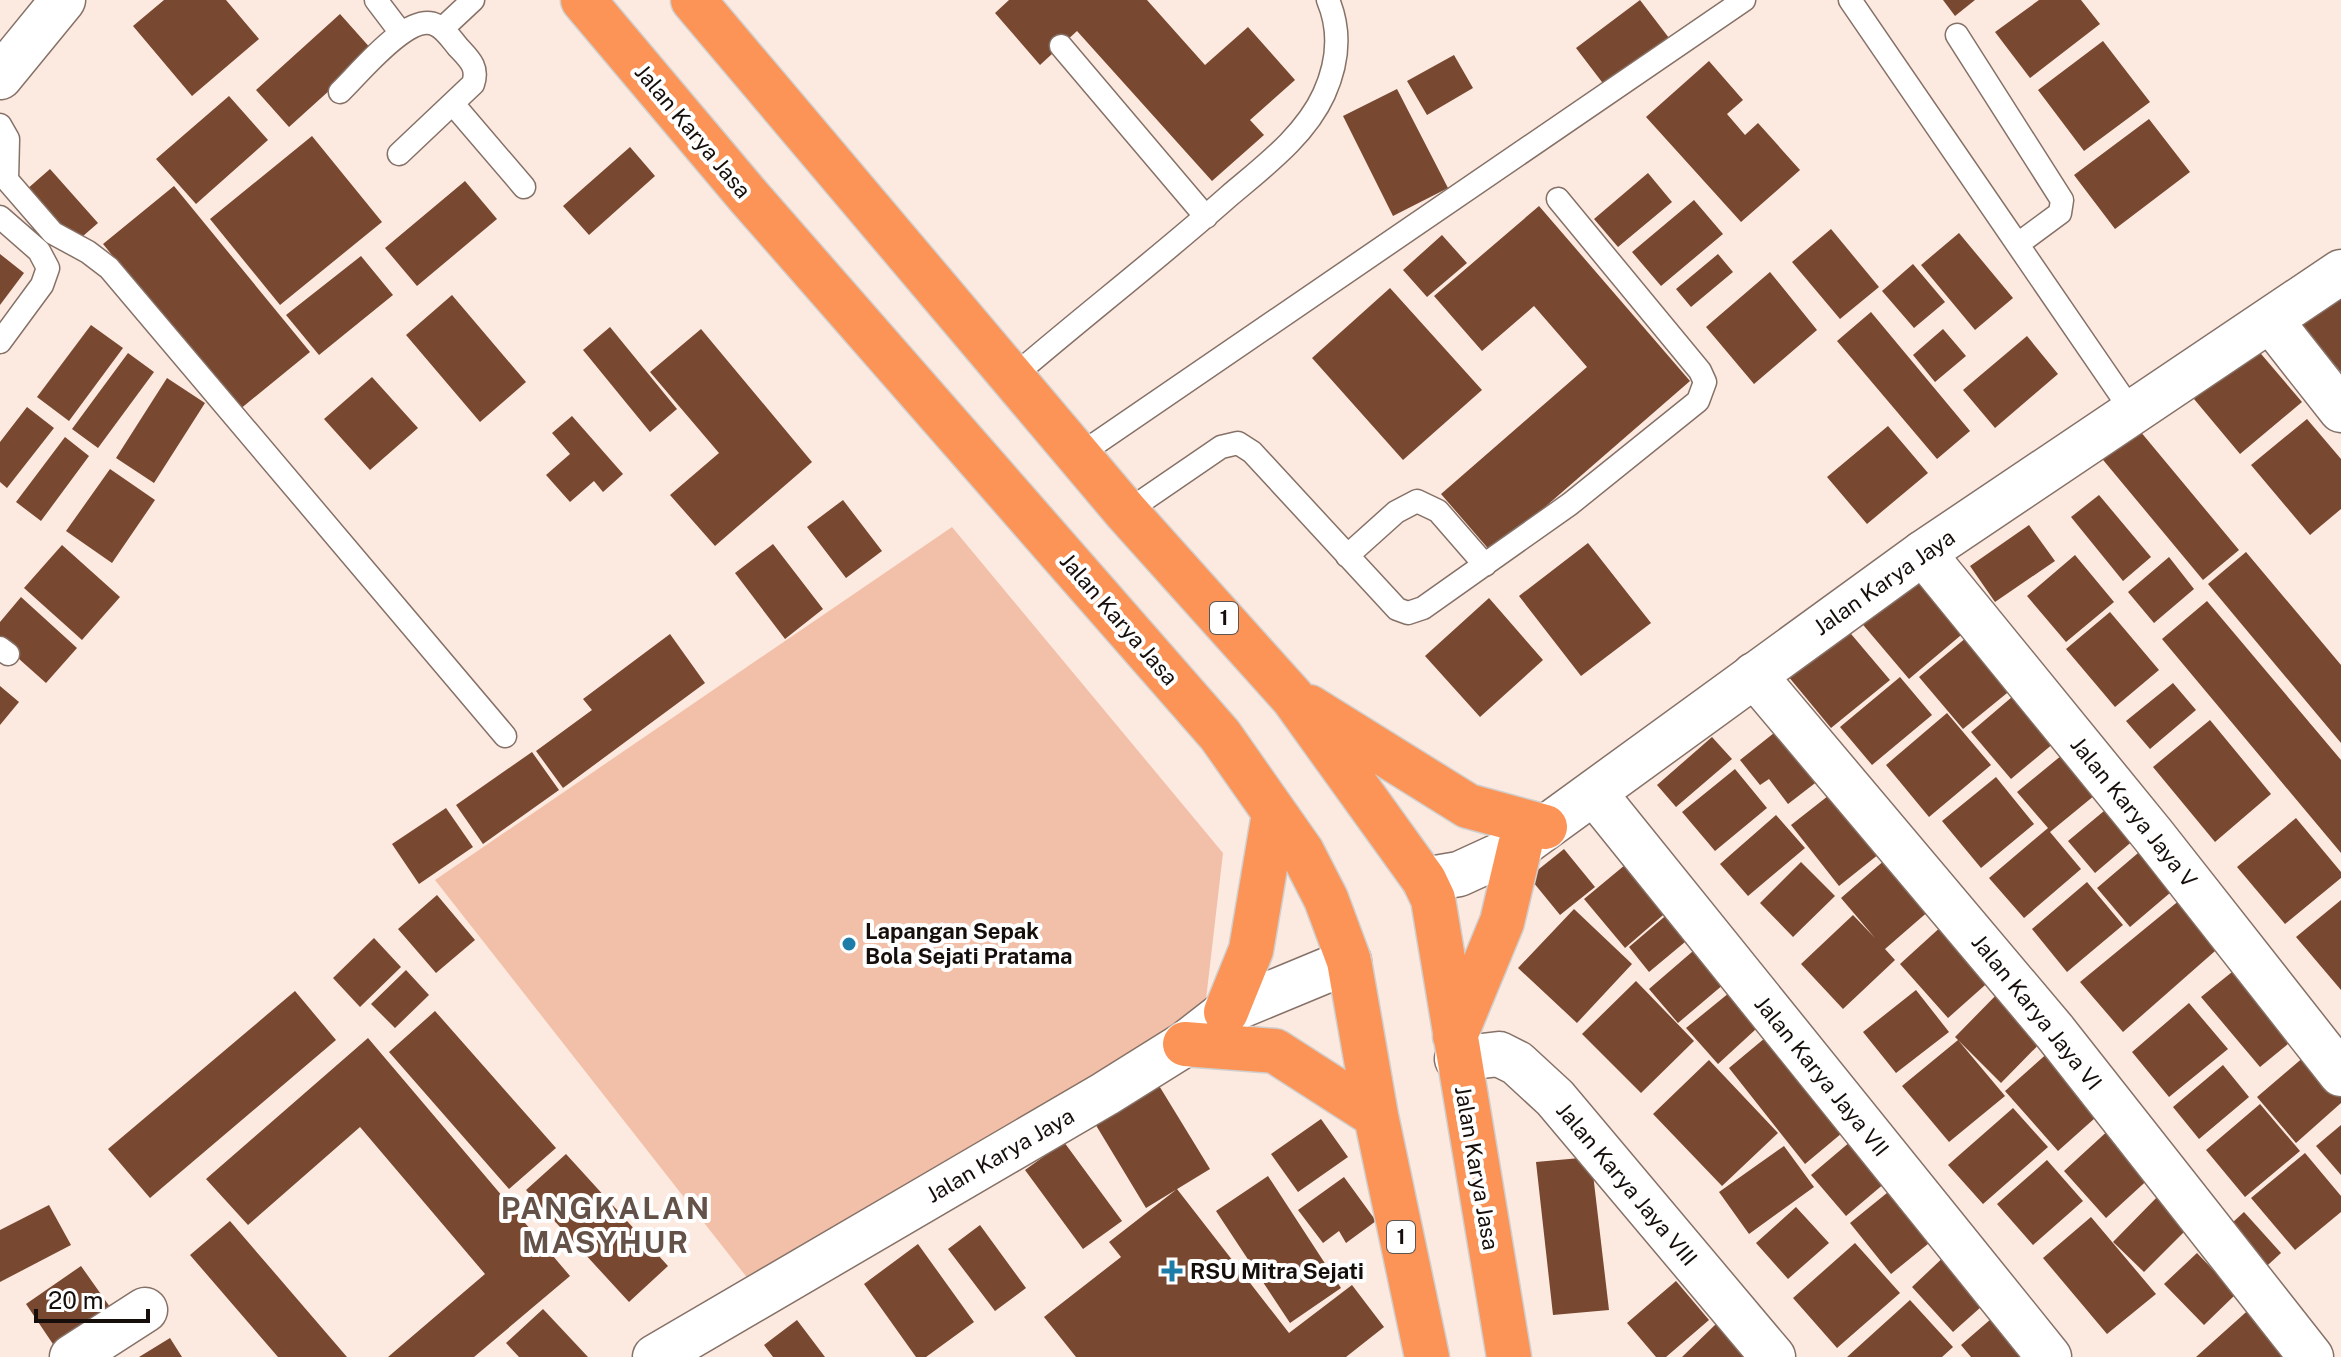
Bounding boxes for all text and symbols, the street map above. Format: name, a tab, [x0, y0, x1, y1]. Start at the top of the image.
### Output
street label: Jalan Karya Jasa	[630, 59, 756, 203]
street label: Jalan Karya Jaya	[1808, 524, 1960, 640]
street label: Jalan Karya Jasa	[1055, 548, 1183, 690]
road number: 1	[1210, 602, 1238, 634]
street label: Jalan Karya Jaya V	[2065, 732, 2203, 893]
place label: Lapangan Sepak Bola Sejati Pratama	[865, 918, 1073, 969]
street label: Jalan Karya Jaya VI	[1966, 929, 2108, 1095]
marker: Lapangan Sepak Bola Sejati Pratama	[840, 935, 858, 953]
street label: Jalan Karya Jaya VII	[1749, 991, 1895, 1161]
street label: Jalan Karya Jasa	[1450, 1084, 1504, 1252]
street label: Jalan Karya Jaya VIII	[1551, 1097, 1703, 1271]
street label: Jalan Karya Jaya	[921, 1102, 1079, 1208]
district label: PANGKALAN MASYHUR	[501, 1190, 711, 1260]
road number: 1	[1387, 1221, 1415, 1253]
place label: RSU Mitra Sejati	[1190, 1258, 1364, 1284]
marker: RSU Mitra Sejati	[1161, 1260, 1183, 1282]
scale bar	[36, 1273, 148, 1323]
text: 20 m	[48, 1286, 104, 1314]

